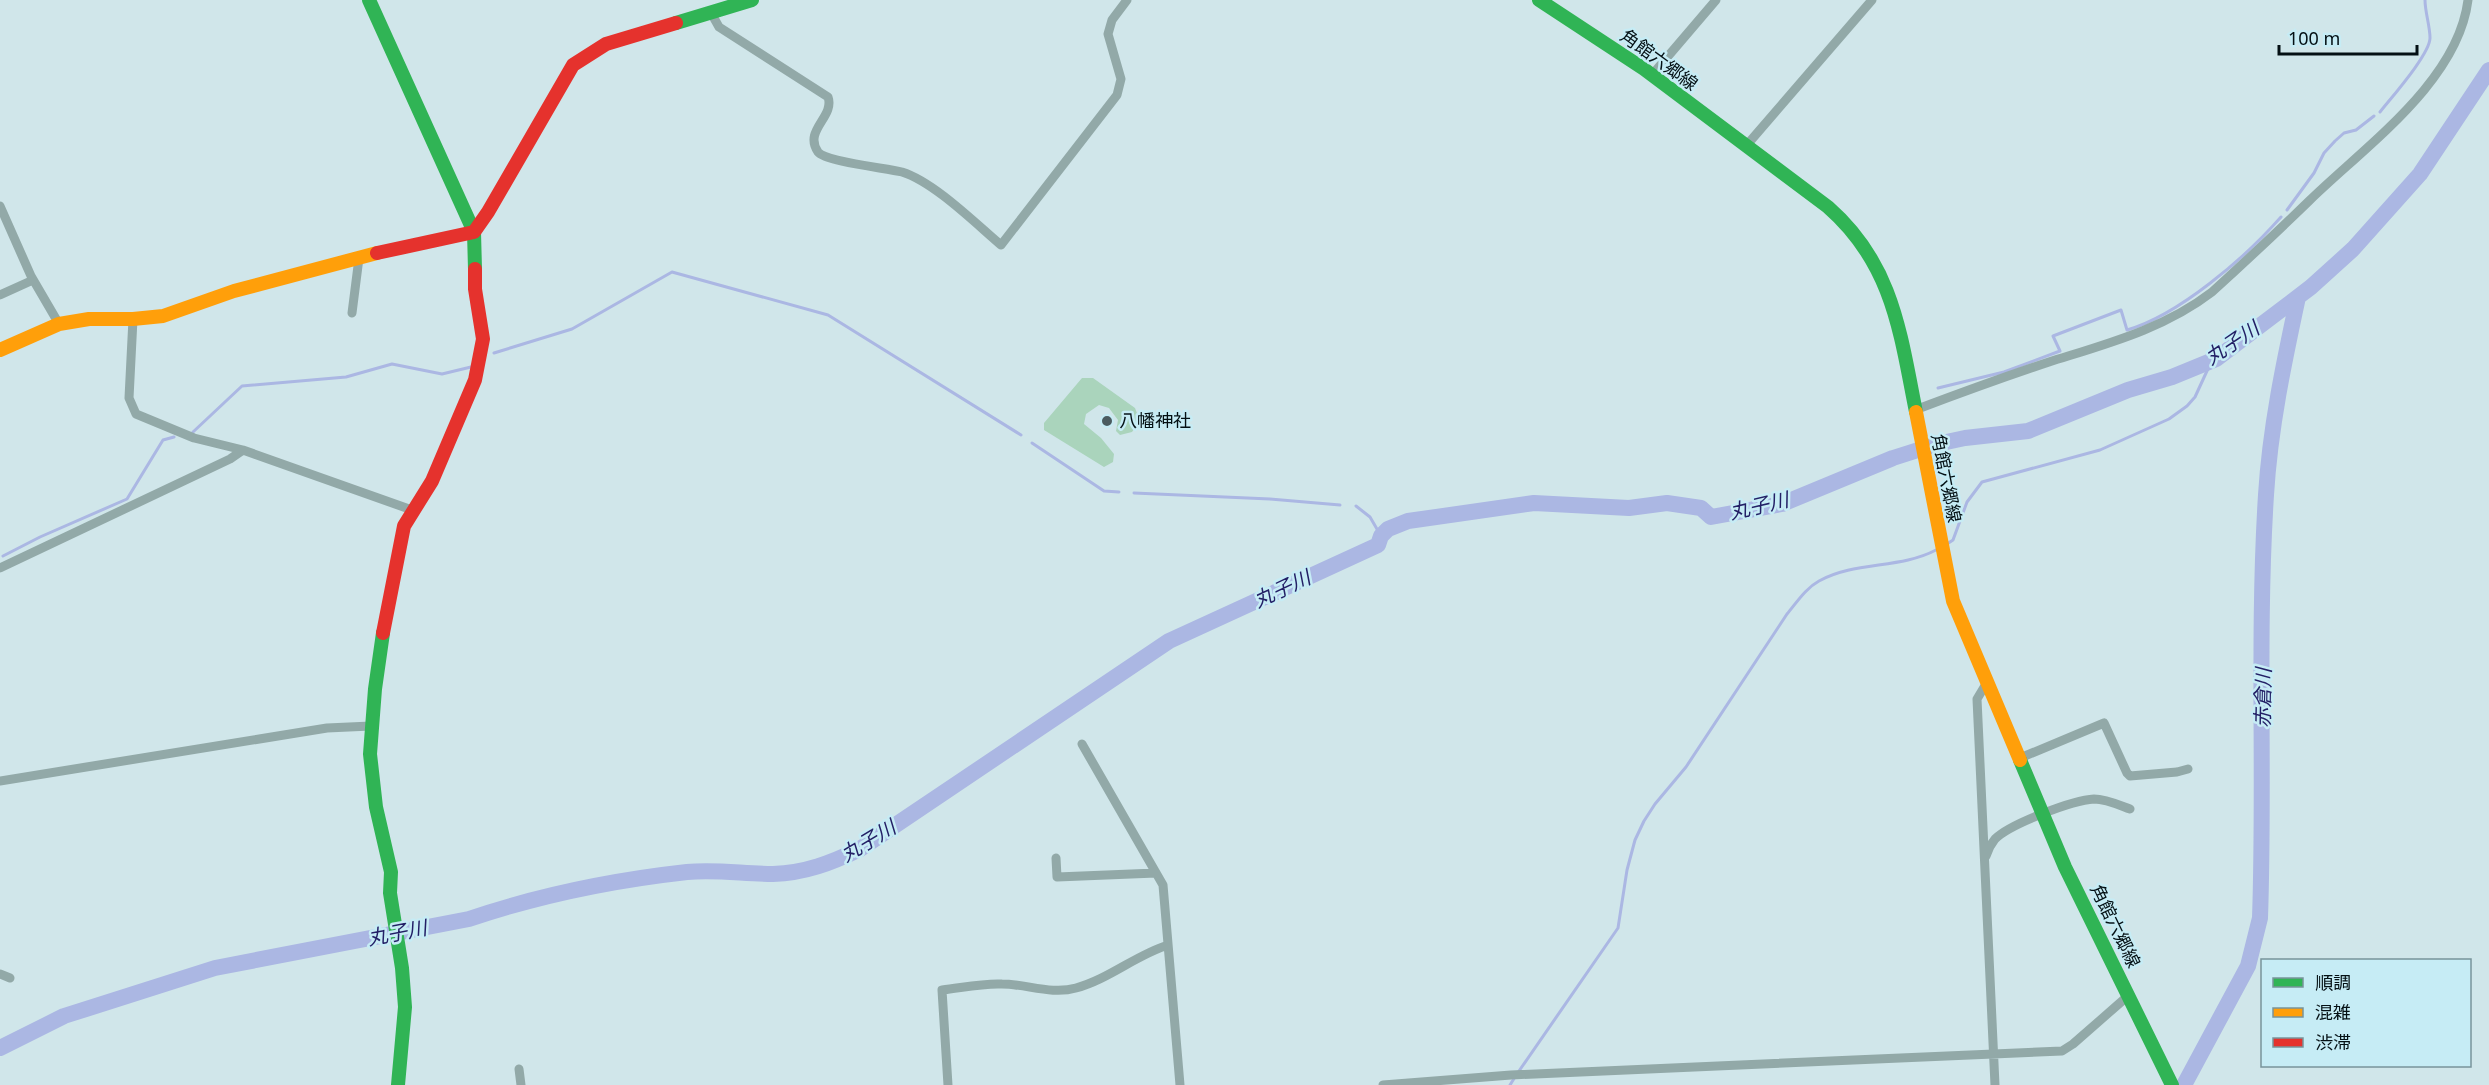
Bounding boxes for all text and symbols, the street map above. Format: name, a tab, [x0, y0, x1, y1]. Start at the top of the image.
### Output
scale bar	[2279, 18, 2417, 56]
street label: 角館六郷線	[1616, 23, 1703, 95]
text: 100 m	[2288, 26, 2340, 50]
water label: 丸子川	[2199, 313, 2266, 371]
place label: 八幡神社	[1119, 408, 1191, 432]
marker: 八幡神社	[1100, 414, 1114, 428]
street label: 角館六郷線	[1927, 431, 1967, 524]
water label: 丸子川	[1727, 485, 1793, 525]
water label: 丸子川	[1249, 563, 1316, 613]
water label: 赤倉川	[2248, 666, 2277, 728]
water label: 丸子川	[835, 813, 902, 868]
street label: 角館六郷線	[2085, 880, 2146, 971]
water label: 丸子川	[365, 913, 431, 951]
legend	[2261, 959, 2471, 1067]
text: 順調	[2315, 970, 2351, 994]
text: 混雑	[2315, 1000, 2351, 1024]
text: 渋滞	[2315, 1030, 2351, 1054]

